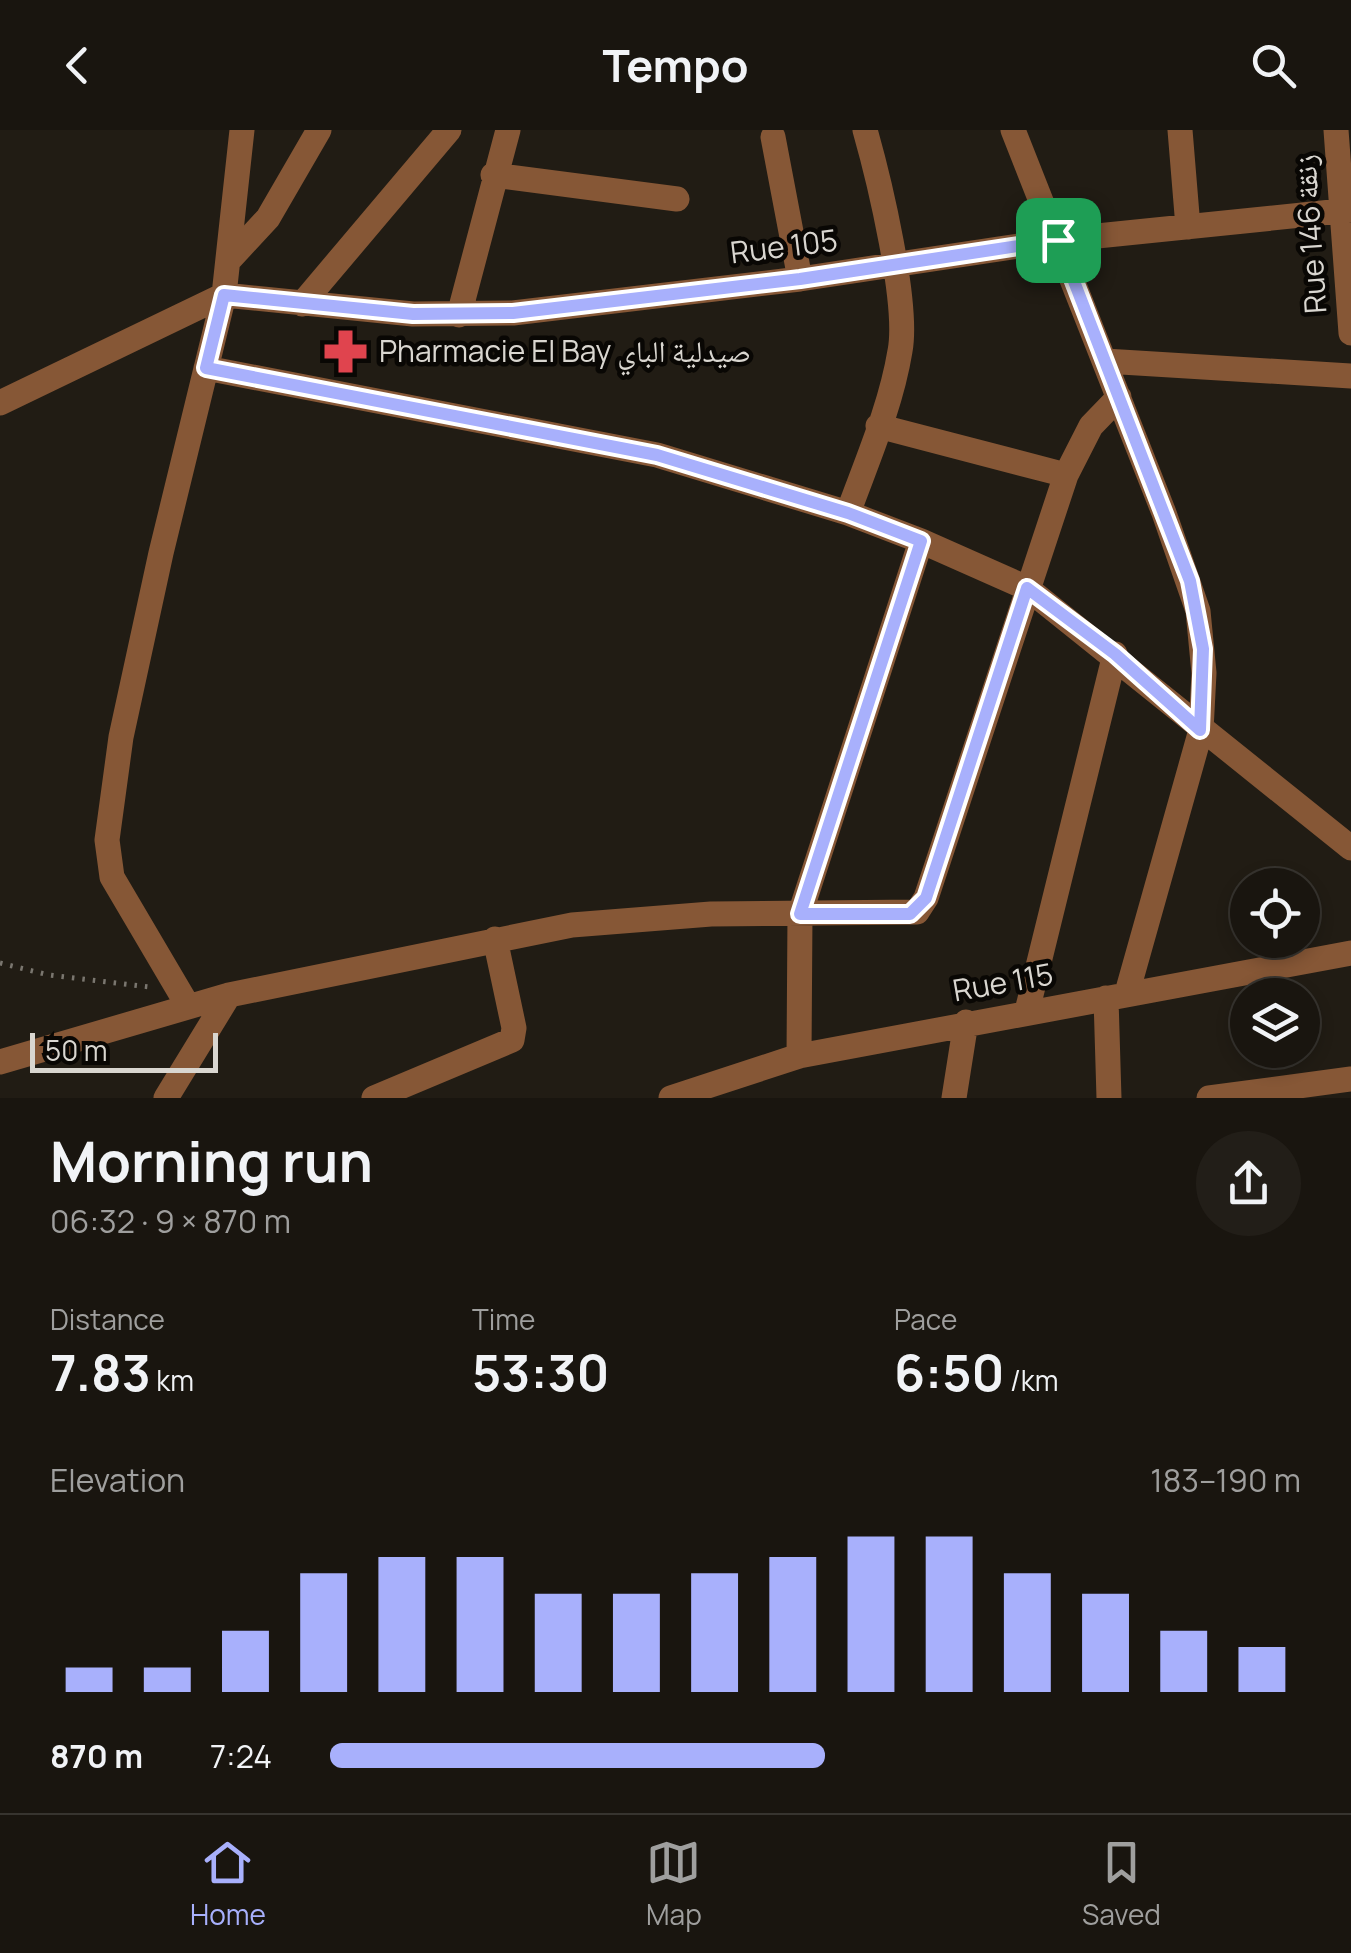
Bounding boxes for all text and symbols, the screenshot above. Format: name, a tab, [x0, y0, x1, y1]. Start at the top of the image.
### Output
text: Tempo	[602, 34, 749, 96]
icon: back	[50, 38, 105, 93]
icon: search	[1246, 38, 1301, 93]
street label: Rue 146 زنقة	[1283, 153, 1336, 315]
pin	[1016, 198, 1101, 283]
icon: arrive	[1031, 213, 1086, 268]
street label: Rue 105	[728, 219, 840, 272]
pharmacy icon: Pharmacie El Bay صيدلية الباي	[322, 328, 370, 376]
place label: Pharmacie El Bay صيدلية الباي	[379, 330, 751, 376]
map controls	[1230, 868, 1320, 1068]
button: locate	[1230, 868, 1320, 958]
street label: Rue 115	[949, 953, 1056, 1010]
button: layers	[1230, 978, 1320, 1068]
scale bar	[30, 1028, 218, 1073]
text: 50 m	[45, 1031, 108, 1069]
text: Morning run	[50, 1123, 373, 1199]
button: share	[1196, 1131, 1301, 1236]
text: 06:32 · 9 × 870 m	[50, 1199, 291, 1243]
text: Distance	[50, 1300, 165, 1338]
text: Time	[472, 1300, 535, 1338]
text: Pace	[894, 1300, 957, 1338]
text: 7.83	[50, 1338, 151, 1406]
text: 53:30	[472, 1338, 609, 1406]
text: 6:50	[894, 1338, 1004, 1406]
text: km	[151, 1361, 194, 1399]
text: /km	[1004, 1361, 1059, 1399]
text: Elevation	[50, 1458, 185, 1502]
text: 183–190 m	[1150, 1458, 1301, 1502]
text: 870 m	[50, 1734, 143, 1778]
text: 7:24	[210, 1734, 272, 1778]
tab: Home	[190, 1835, 266, 1933]
tab: Map	[646, 1835, 702, 1933]
tab: Saved	[1082, 1835, 1161, 1933]

